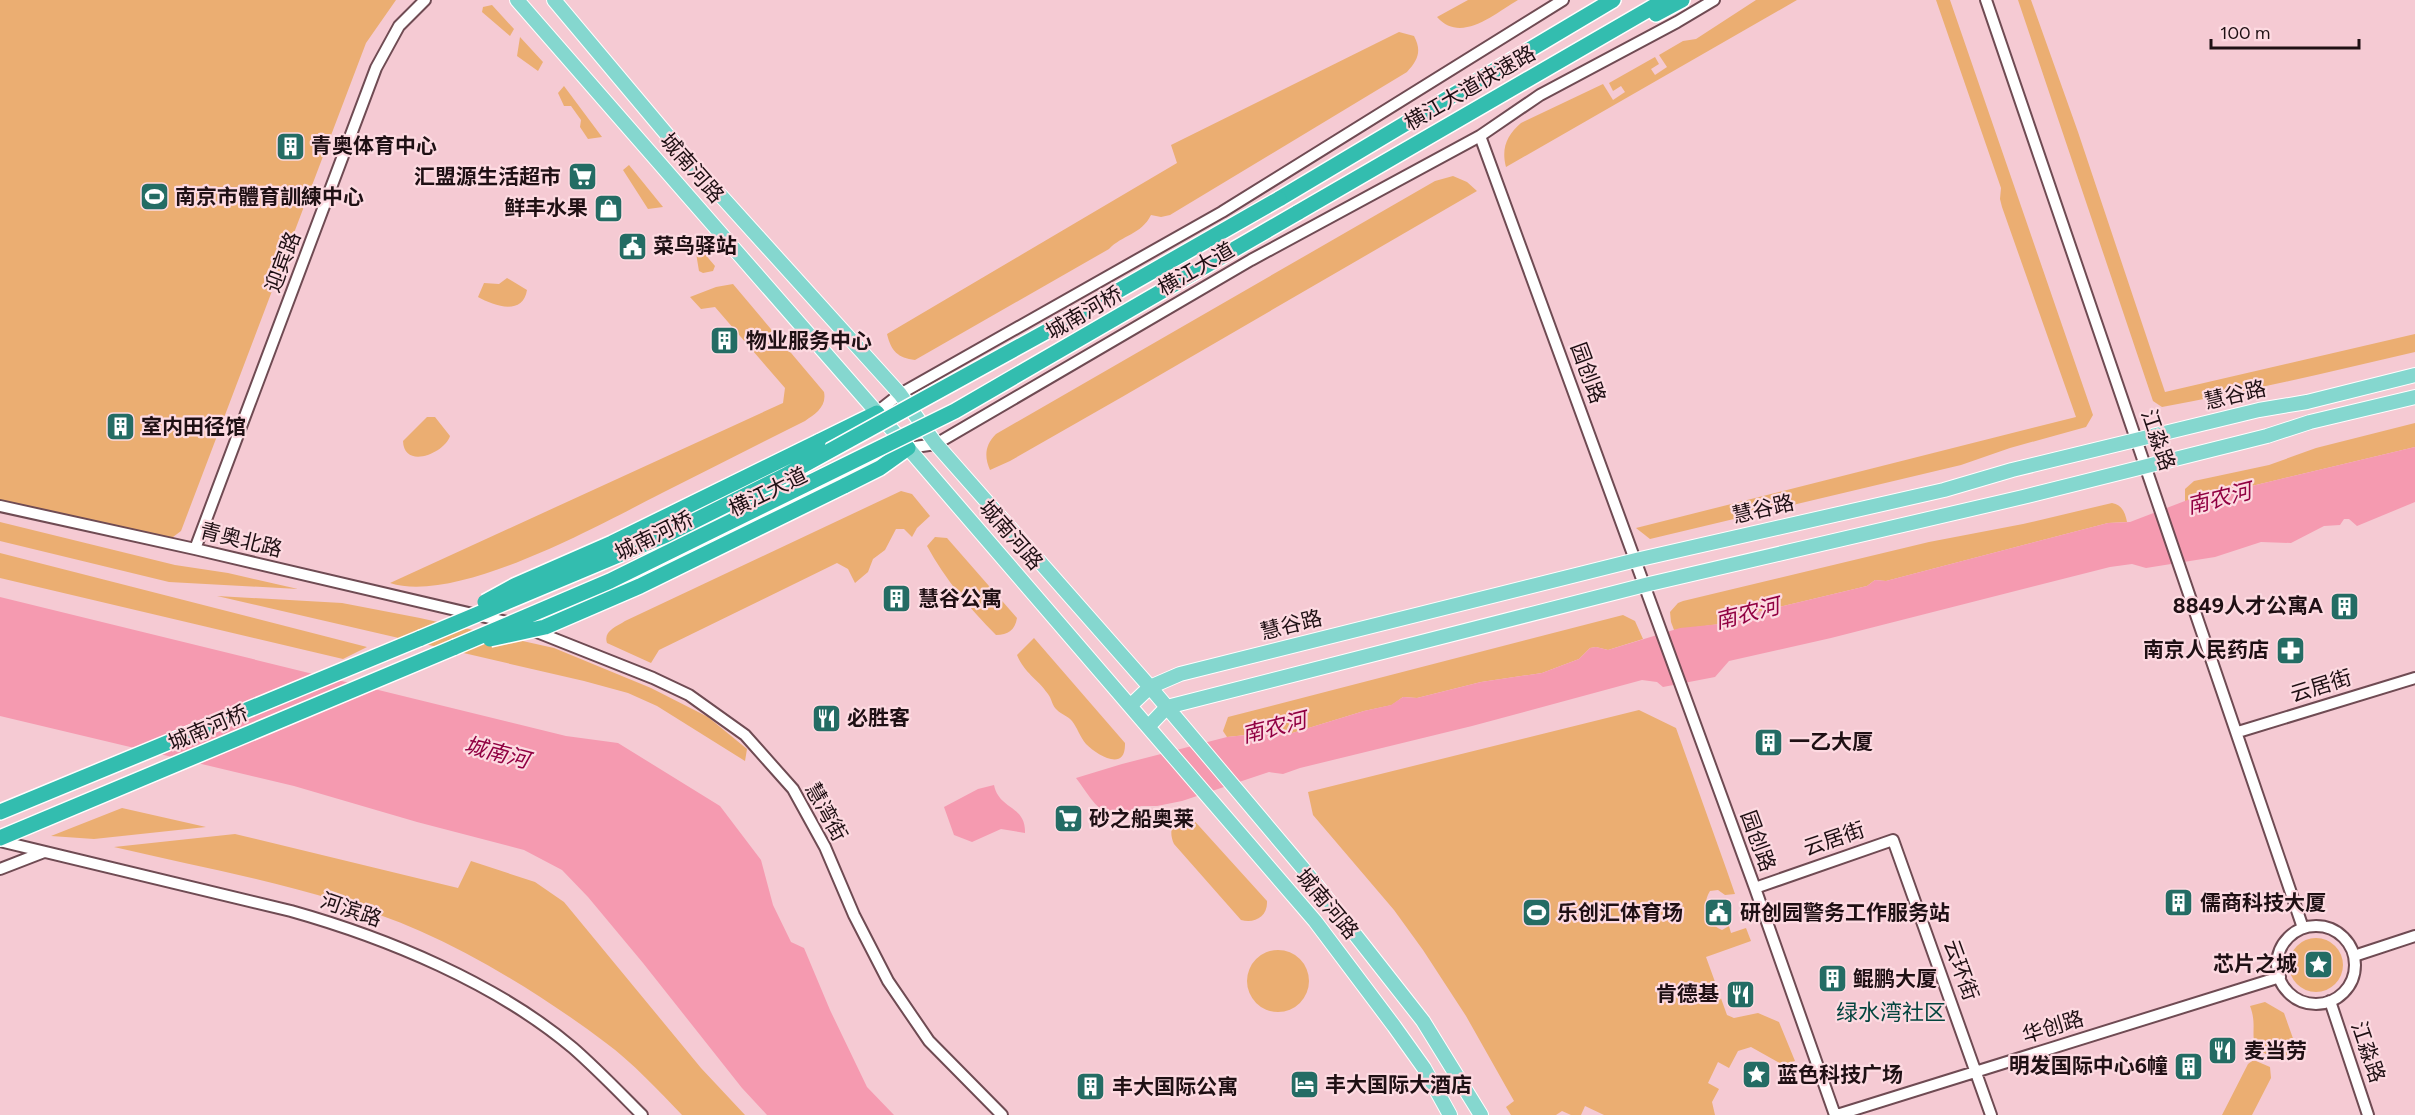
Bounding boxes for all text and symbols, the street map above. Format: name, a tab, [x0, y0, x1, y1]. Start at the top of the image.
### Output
scale bar	[2211, 12, 2360, 50]
text: 100 m	[2220, 22, 2270, 44]
street label: 横江大道快速路	[1400, 40, 1540, 135]
street label: 城南河路	[655, 128, 729, 208]
building icon: 青奥体育中心	[274, 130, 306, 162]
place label: 青奥体育中心	[311, 133, 437, 158]
supermarket icon: 汇盟源生活超市	[566, 161, 598, 193]
place label: 汇盟源生活超市	[414, 164, 561, 189]
sports icon: 南京市體育訓練中心	[138, 181, 170, 213]
place label: 南京市體育訓練中心	[175, 184, 364, 209]
shop icon: 鲜丰水果	[593, 192, 625, 224]
place label: 鲜丰水果	[504, 195, 588, 220]
street label: 迎宾路	[260, 228, 305, 296]
public building icon: 菜鸟驿站	[616, 230, 648, 262]
place label: 菜鸟驿站	[653, 233, 737, 258]
street label: 横江大道	[1153, 237, 1238, 300]
street label: 城南河桥	[1041, 281, 1126, 344]
building icon: 物业服务中心	[709, 325, 741, 357]
place label: 物业服务中心	[746, 328, 872, 353]
street label: 园创路	[1566, 339, 1611, 407]
street label: 慧谷路	[2201, 375, 2268, 414]
street label: 江淼路	[2136, 406, 2181, 474]
building icon: 室内田径馆	[104, 411, 136, 443]
place label: 室内田径馆	[141, 414, 246, 439]
street label: 横江大道	[725, 462, 811, 521]
water label: 南农河	[2184, 476, 2258, 520]
street label: 慧谷路	[1729, 489, 1796, 528]
street label: 城南河路	[974, 495, 1048, 575]
street label: 城南河桥	[611, 506, 697, 565]
street label: 青奥北路	[197, 517, 285, 562]
building icon: 慧谷公寓	[881, 583, 913, 615]
place label: 慧谷公寓	[918, 586, 1002, 611]
building icon: 8849人才公寓A	[2328, 590, 2360, 622]
water label: 南农河	[1712, 591, 1786, 635]
place label: 8849人才公寓A	[2173, 593, 2323, 618]
street label: 慧谷路	[1257, 605, 1324, 644]
pharmacy icon: 南京人民药店	[2274, 634, 2306, 666]
place label: 南京人民药店	[2143, 637, 2269, 662]
street label: 云居街	[2287, 664, 2355, 707]
street label: 城南河桥	[164, 700, 251, 755]
restaurant icon: 必胜客	[810, 702, 842, 734]
place label: 必胜客	[847, 705, 910, 730]
water label: 南农河	[1239, 705, 1313, 749]
building icon: 一乙大厦	[1752, 726, 1784, 758]
place label: 一乙大厦	[1789, 729, 1873, 754]
water label: 城南河	[461, 731, 536, 775]
street label: 慧湾街	[800, 778, 853, 845]
supermarket icon: 砂之船奥莱	[1052, 803, 1084, 835]
place label: 砂之船奥莱	[1089, 806, 1194, 831]
street label: 园创路	[1736, 807, 1781, 875]
street label: 云居街	[1800, 816, 1868, 861]
street label: 城南河路	[1291, 863, 1364, 944]
street label: 河滨路	[317, 887, 385, 932]
building icon: 儒商科技大厦	[2163, 887, 2195, 919]
place label: 儒商科技大厦	[2200, 890, 2326, 915]
sports icon: 乐创汇体育场	[1520, 897, 1552, 929]
public building icon: 研创园警务工作服务站	[1703, 897, 1735, 929]
place label: 乐创汇体育场	[1557, 900, 1683, 925]
place label: 研创园警务工作服务站	[1740, 900, 1950, 925]
street label: 云环街	[1939, 936, 1984, 1004]
place icon: 芯片之城	[2302, 948, 2334, 980]
place label: 芯片之城	[2213, 951, 2297, 976]
building icon: 鲲鹏大厦	[1816, 963, 1848, 995]
place label: 鲲鹏大厦	[1853, 966, 1937, 991]
restaurant icon: 肯德基	[1724, 978, 1756, 1010]
place label: 肯德基	[1656, 981, 1719, 1006]
district label: 绿水湾社区	[1836, 999, 1946, 1026]
street label: 华创路	[2019, 1005, 2087, 1048]
street label: 江淼路	[2346, 1018, 2391, 1086]
restaurant icon: 麦当劳	[2207, 1035, 2239, 1067]
place label: 麦当劳	[2244, 1038, 2307, 1063]
building icon: 明发国际中心6幢	[2173, 1050, 2205, 1082]
place label: 明发国际中心6幢	[2009, 1053, 2168, 1078]
place icon: 蓝色科技广场	[1740, 1059, 1772, 1091]
place label: 蓝色科技广场	[1777, 1062, 1903, 1087]
hotel icon: 丰大国际大酒店	[1288, 1069, 1320, 1101]
building icon: 丰大国际公寓	[1075, 1071, 1107, 1103]
place label: 丰大国际大酒店	[1325, 1072, 1472, 1097]
place label: 丰大国际公寓	[1112, 1074, 1238, 1099]

